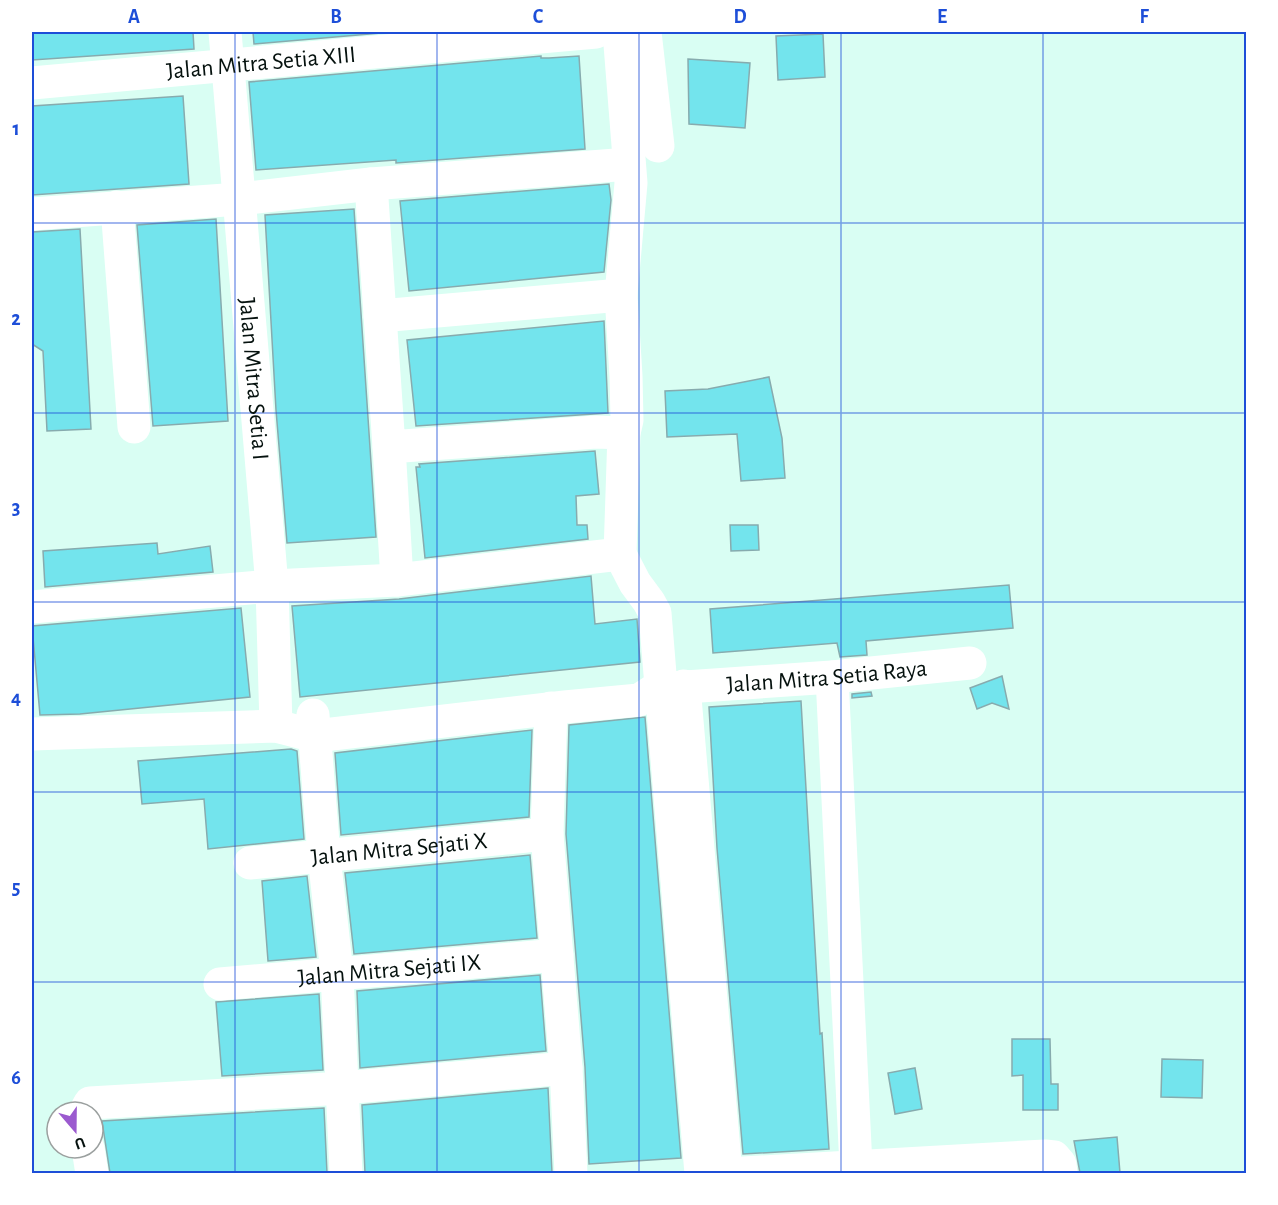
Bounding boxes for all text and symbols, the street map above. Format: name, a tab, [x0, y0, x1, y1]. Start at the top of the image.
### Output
text: A	[128, 7, 140, 27]
text: B	[330, 7, 342, 27]
text: C	[533, 7, 544, 27]
text: D	[733, 7, 747, 27]
text: E	[937, 7, 947, 27]
text: F	[1139, 7, 1149, 27]
street label: Jalan Mitra Setia XIII	[165, 43, 357, 84]
text: 1	[12, 119, 20, 139]
street label: Jalan Mitra Setia I	[235, 297, 272, 461]
text: 2	[11, 309, 21, 329]
text: 3	[12, 498, 20, 518]
street label: Jalan Mitra Setia Raya	[726, 656, 928, 697]
text: 4	[11, 688, 21, 708]
street label: Jalan Mitra Sejati X	[310, 829, 489, 870]
text: 5	[12, 878, 20, 898]
street label: Jalan Mitra Sejati IX	[297, 951, 482, 990]
text: 6	[11, 1068, 21, 1088]
north arrow	[45, 1100, 105, 1160]
text: U	[72, 1134, 87, 1152]

